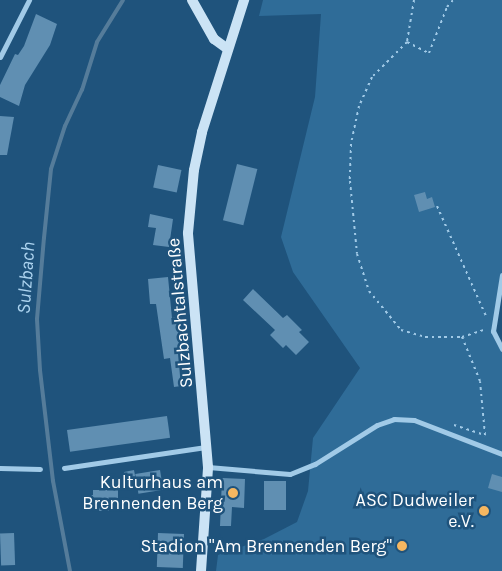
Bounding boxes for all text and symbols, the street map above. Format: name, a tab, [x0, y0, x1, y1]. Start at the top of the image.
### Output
street label: Sulzbachtalstraße	[163, 237, 197, 389]
water label: Sulzbach	[13, 241, 41, 315]
place label: Kulturhaus am Brennenden Berg	[82, 472, 223, 514]
marker: Kulturhaus am Brennenden Berg	[227, 487, 239, 499]
place label: ASC Dudweiler e.V.	[356, 490, 474, 532]
marker: ASC Dudweiler e.V.	[478, 505, 490, 517]
place label: Stadion "Am Brennenden Berg"	[140, 535, 392, 557]
marker: Stadion "Am Brennenden Berg"	[396, 540, 408, 552]

